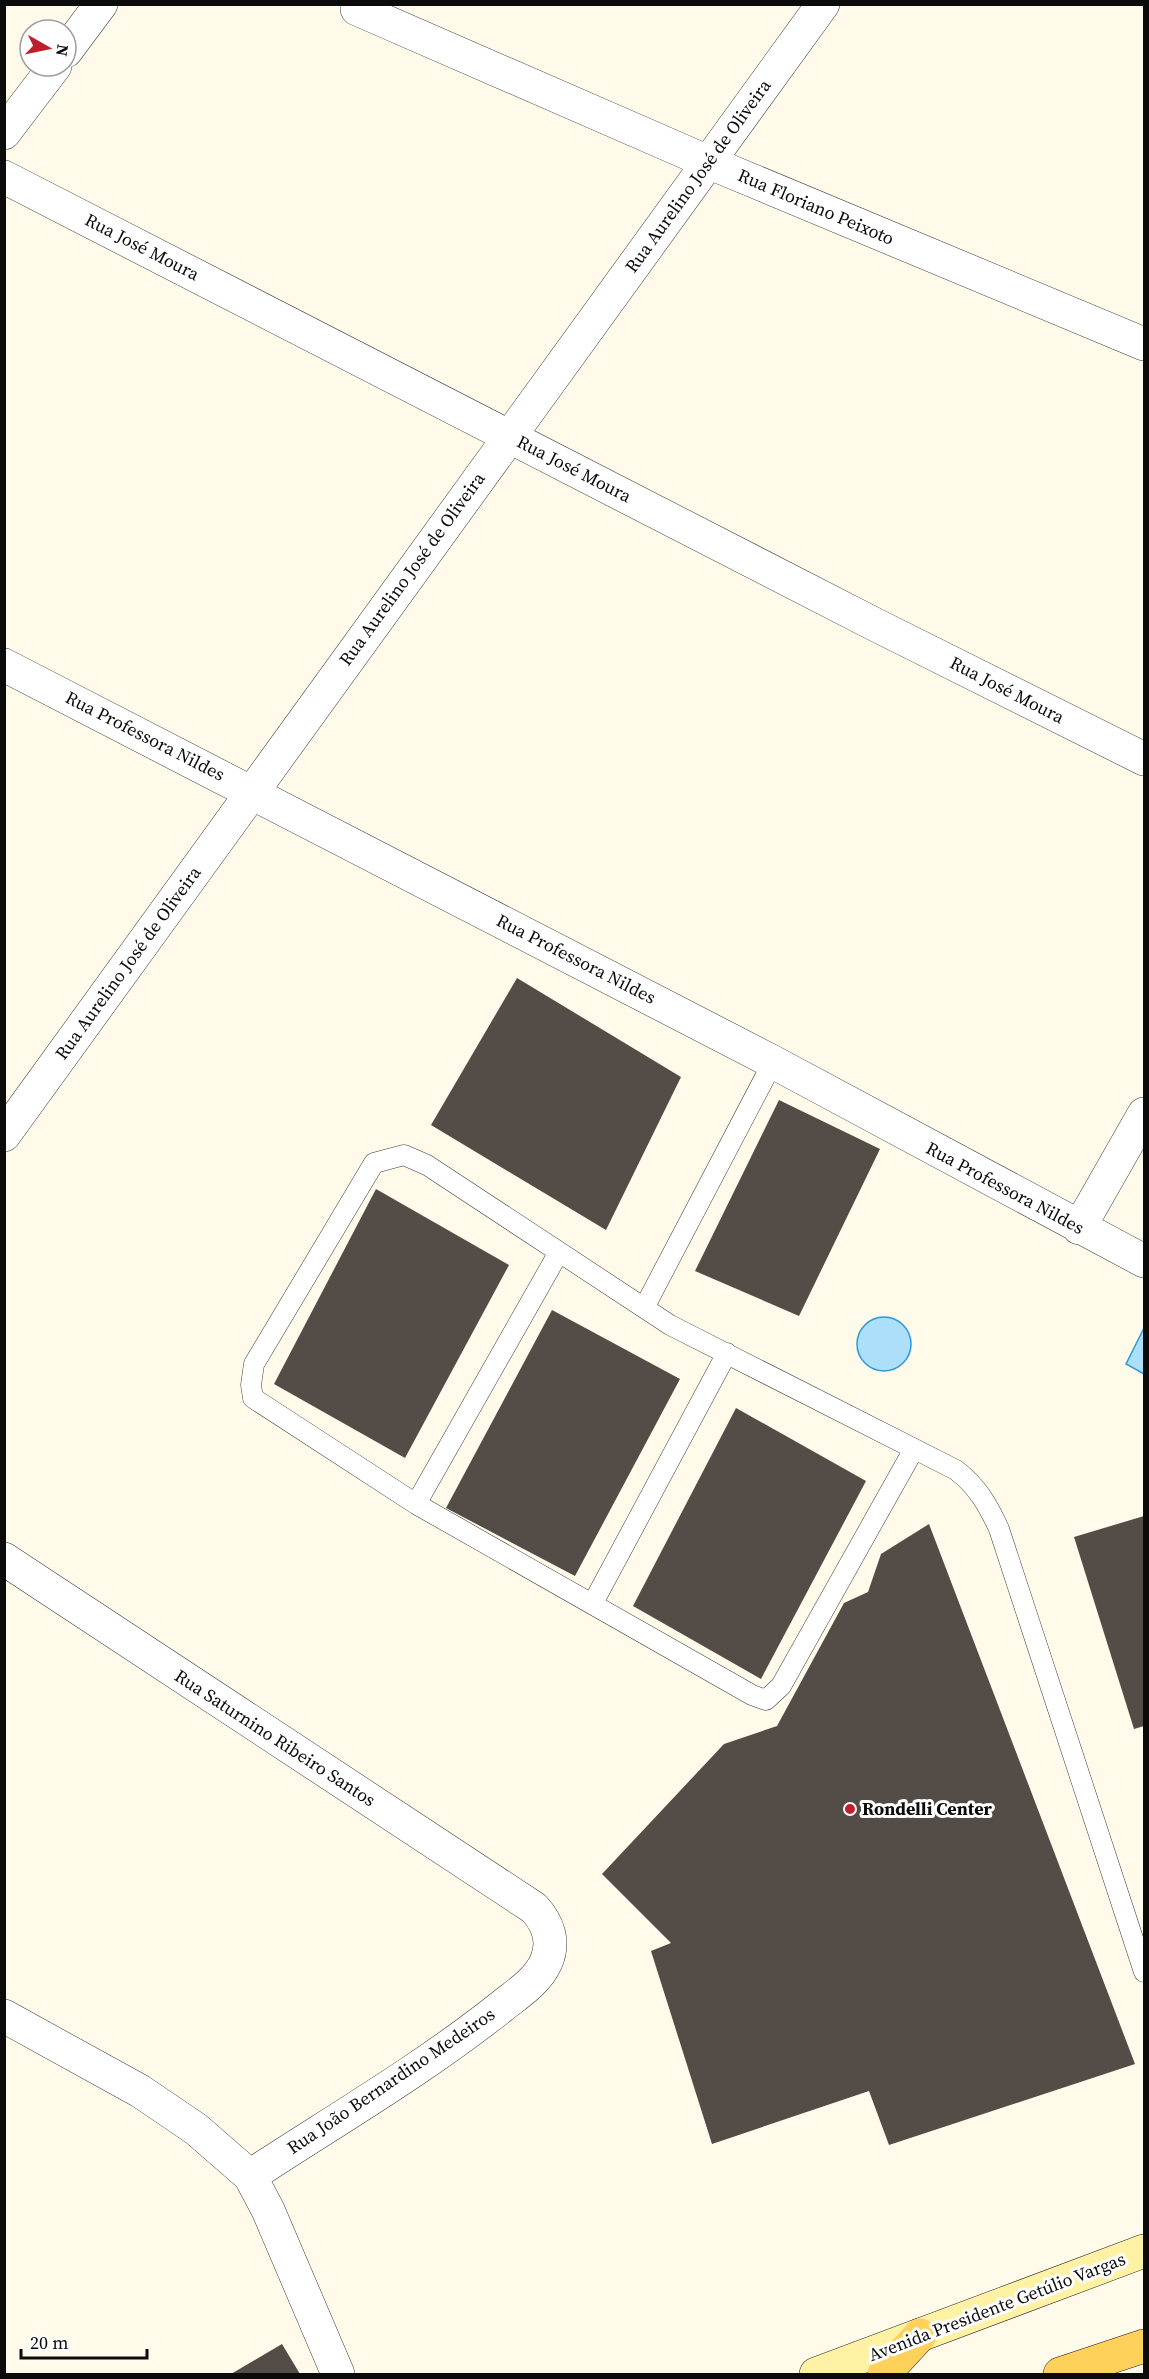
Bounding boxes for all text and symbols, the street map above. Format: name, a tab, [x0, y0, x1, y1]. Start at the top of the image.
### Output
north arrow	[18, 18, 78, 78]
text: N	[51, 43, 75, 58]
street label: Rua Aurelino José de Oliveira	[619, 73, 777, 278]
street label: Rua Floriano Peixoto	[734, 162, 898, 251]
street label: Rua José Moura	[81, 207, 205, 287]
street label: Rua José Moura	[513, 429, 637, 509]
street label: Rua Aurelino José de Oliveira	[333, 466, 491, 671]
street label: Rua José Moura	[946, 650, 1070, 730]
street label: Rua Professora Nildes	[61, 685, 229, 787]
street label: Rua Aurelino José de Oliveira	[49, 860, 207, 1065]
street label: Rua Professora Nildes	[492, 908, 660, 1010]
street label: Rua Professora Nildes	[922, 1135, 1089, 1240]
street label: Rua Saturnino Ribeiro Santos	[170, 1663, 381, 1812]
place label: Rondelli Center	[862, 1796, 993, 1821]
marker: Rondelli Center	[843, 1802, 857, 1816]
street label: Rua João Bernardino Medeiros	[282, 2001, 500, 2160]
street label: Avenida Presidente Getúlio Vargas	[865, 2246, 1129, 2367]
scale bar	[21, 2322, 147, 2360]
text: 20 m	[30, 2330, 68, 2355]

